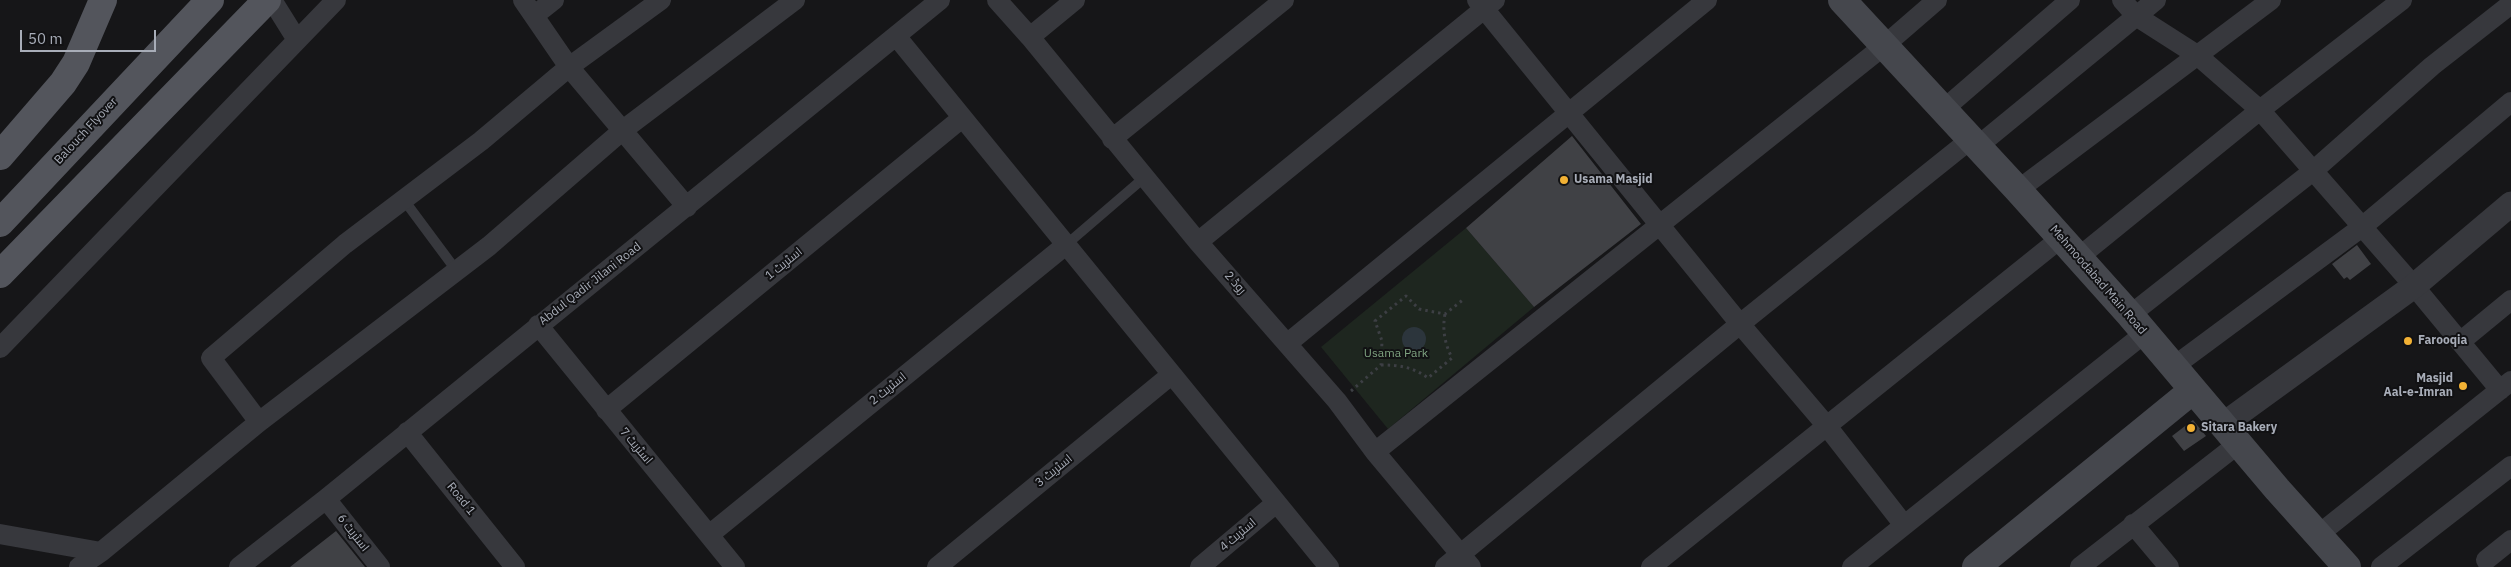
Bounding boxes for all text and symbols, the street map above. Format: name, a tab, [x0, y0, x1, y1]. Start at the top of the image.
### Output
scale bar	[22, 20, 159, 52]
text: 50 m	[28, 29, 63, 48]
street label: Balouch Flyover	[51, 95, 121, 167]
place label: Usama Masjid	[1574, 173, 1652, 187]
marker: Usama Masjid	[1558, 174, 1570, 186]
street label: Mehmoodabad Main Road	[2047, 222, 2149, 338]
street label: Abdul Qadir Jilani Road	[536, 240, 644, 328]
street label: اسٹریٹ 1	[763, 245, 805, 283]
street label: روڈ 2	[1221, 269, 1249, 297]
place label: Farooqia	[2418, 334, 2467, 348]
marker: Farooqia	[2402, 335, 2414, 347]
park label: Usama Park	[1364, 347, 1428, 361]
street label: اسٹریٹ 2	[867, 370, 909, 408]
place label: Masjid Aal-e-Imran	[2384, 372, 2453, 400]
marker: Masjid Aal-e-Imran	[2457, 380, 2469, 392]
place label: Sitara Bakery	[2201, 421, 2277, 435]
marker: Sitara Bakery	[2185, 422, 2197, 434]
street label: اسٹریٹ 7	[617, 425, 655, 467]
street label: اسٹریٹ 3	[1033, 452, 1075, 490]
street label: Road 1	[444, 480, 478, 518]
street label: اسٹریٹ 6	[334, 511, 372, 555]
street label: اسٹریٹ 4	[1217, 516, 1259, 554]

